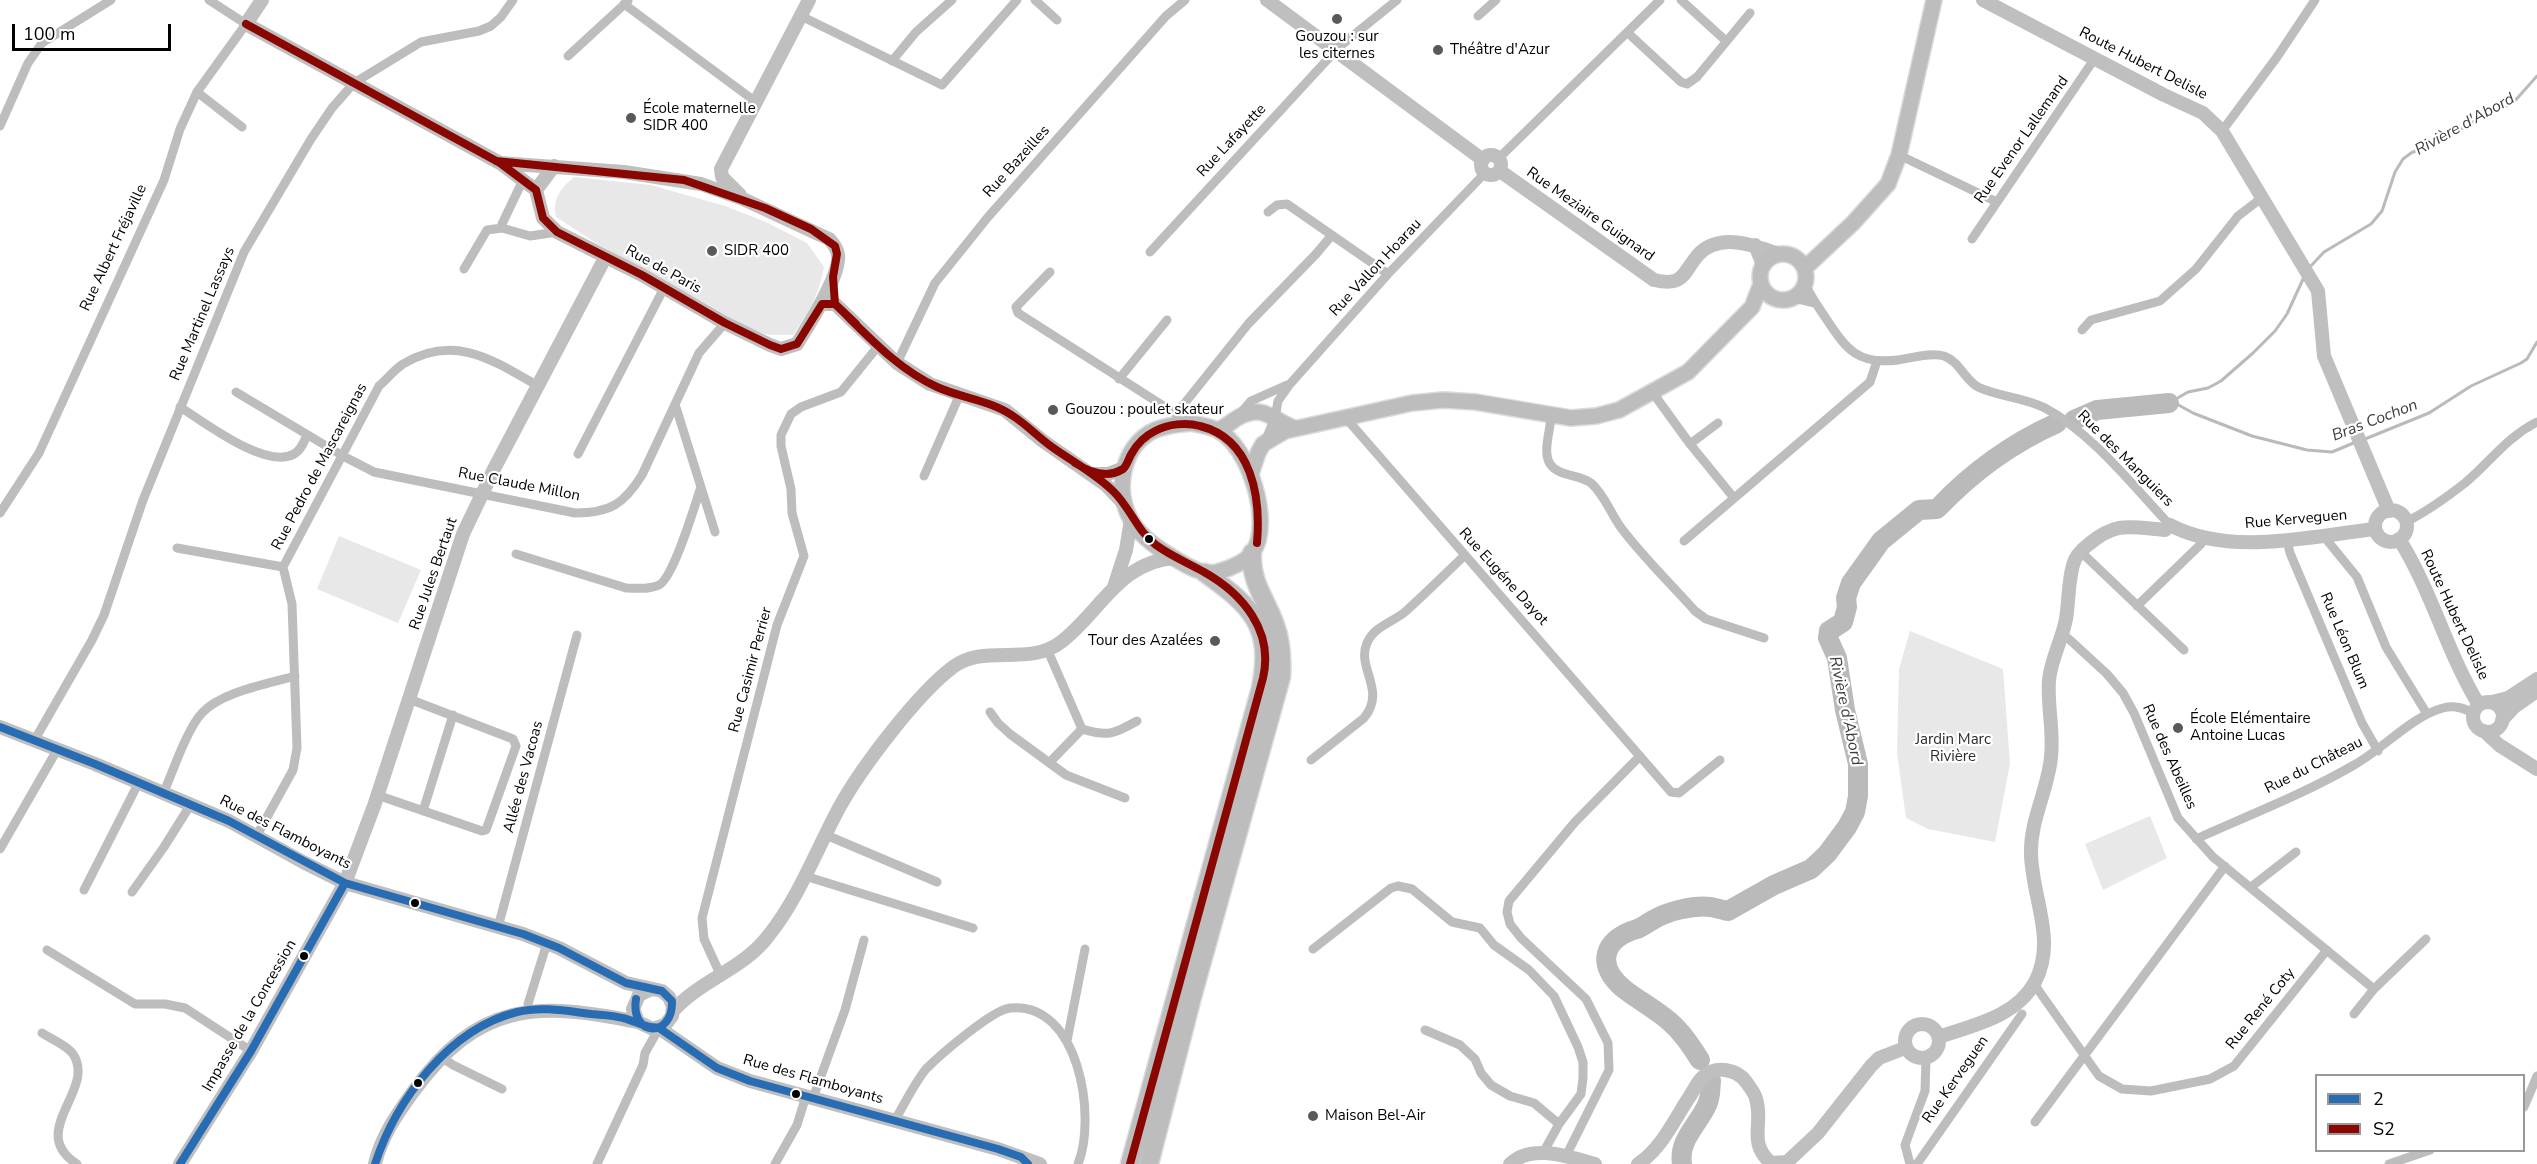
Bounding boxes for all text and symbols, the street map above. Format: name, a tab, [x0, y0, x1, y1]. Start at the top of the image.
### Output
scale bar	[15, 12, 174, 50]
marker: Gouzou : sur les citernes	[1330, 12, 1344, 26]
text: 100 m	[23, 22, 75, 46]
street label: Route Hubert Delisle	[2076, 24, 2210, 104]
place label: Gouzou : sur les citernes	[1295, 28, 1379, 63]
place label: Théâtre d'Azur	[1450, 41, 1550, 59]
marker: Théâtre d'Azur	[1431, 43, 1445, 57]
street label: Rue Evenor Lallemand	[1971, 73, 2073, 207]
water label: Rivière d'Abord	[2412, 90, 2518, 160]
place label: École maternelle SIDR 400	[643, 100, 756, 135]
street label: Rue Lafayette	[1194, 101, 1270, 181]
marker: École maternelle SIDR 400	[624, 111, 638, 125]
street label: Rue Bazeilles	[980, 122, 1054, 202]
street label: Rue Meziaire Guignard	[1523, 164, 1657, 266]
street label: Rue Albert Fréjaville	[77, 182, 151, 314]
street label: Rue Vallon Hoarau	[1326, 216, 1426, 320]
street label: Rue de Paris	[622, 242, 704, 298]
place label: SIDR 400	[724, 242, 789, 260]
street label: Rue Martinel Lassays	[167, 244, 239, 384]
marker: SIDR 400	[705, 244, 719, 258]
street label: Rue Pedro de Mascareignas	[268, 381, 372, 553]
water label: Bras Cochon	[2329, 396, 2421, 446]
place label: Gouzou : poulet skateur	[1065, 401, 1224, 419]
marker: Gouzou : poulet skateur	[1046, 403, 1060, 417]
street label: Rue des Manguiers	[2073, 407, 2177, 511]
street label: Rue Claude Millon	[457, 464, 581, 506]
street label: Rue Kerveguen	[2244, 507, 2348, 533]
street label: Rue Jules Bertaut	[406, 515, 462, 633]
street label: Rue Eugéne Dayot	[1455, 525, 1551, 629]
unlabelled marker	[1143, 533, 1155, 545]
street label: Route Hubert Delisle	[2416, 547, 2492, 683]
street label: Rue Léon Blum	[2316, 590, 2372, 692]
street label: Rue Casimir Perrier	[726, 605, 776, 735]
place label: Tour des Azalées	[1088, 632, 1203, 650]
marker: Tour des Azalées	[1208, 634, 1222, 648]
water label: Rivière d'Abord	[1824, 655, 1866, 767]
street label: Rue des Abeilles	[2138, 702, 2200, 812]
place label: École Elémentaire Antoine Lucas	[2190, 710, 2310, 745]
street label: Allée des Vacoas	[500, 719, 548, 835]
marker: École Elémentaire Antoine Lucas	[2171, 721, 2185, 735]
park label: Jardin Marc Rivière	[1915, 731, 1991, 766]
street label: Rue du Château	[2262, 734, 2366, 798]
street label: Rue des Flamboyants	[216, 792, 354, 874]
unlabelled marker	[409, 897, 421, 909]
street label: Impasse de la Concession	[199, 937, 301, 1095]
unlabelled marker	[298, 950, 310, 962]
street label: Rue René Coty	[2223, 965, 2299, 1053]
street label: Rue Kerveguen	[1919, 1033, 1993, 1127]
street label: Rue des Flamboyants	[741, 1051, 885, 1109]
legend	[2315, 1074, 2525, 1152]
unlabelled marker	[412, 1077, 424, 1089]
text: 2	[2373, 1087, 2384, 1111]
unlabelled marker	[790, 1088, 802, 1100]
place label: Maison Bel-Air	[1325, 1107, 1425, 1125]
marker: Maison Bel-Air	[1306, 1109, 1320, 1123]
text: S2	[2373, 1117, 2395, 1141]

